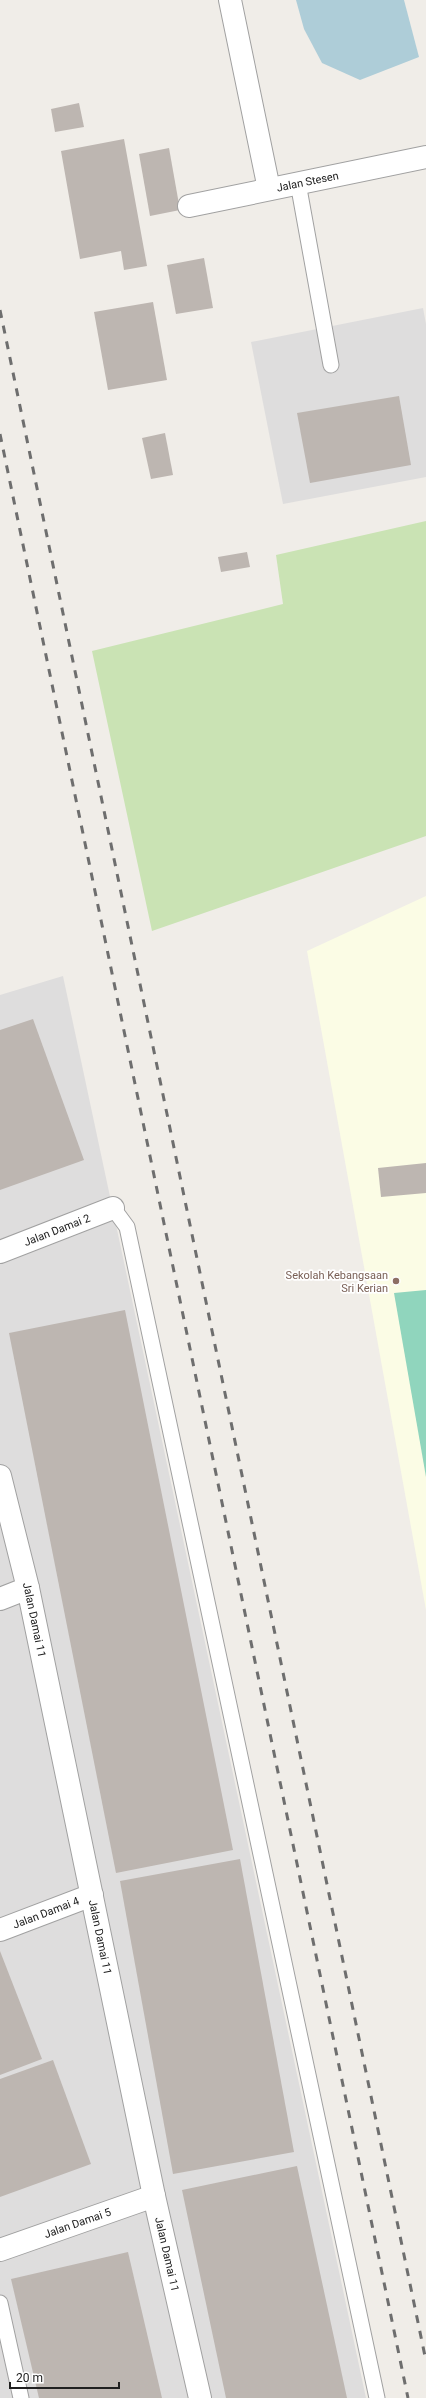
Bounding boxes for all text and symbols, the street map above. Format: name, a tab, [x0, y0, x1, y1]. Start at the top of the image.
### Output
street label: Jalan Stesen	[275, 169, 340, 195]
street label: Jalan Damai 2	[22, 1212, 92, 1249]
place label: Sekolah Kebangsaan Sri Kerian	[286, 1269, 388, 1295]
marker: Sekolah Kebangsaan Sri Kerian	[391, 1276, 401, 1286]
street label: Jalan Damai 11	[20, 1581, 48, 1659]
street label: Jalan Damai 4	[11, 1895, 81, 1932]
street label: Jalan Damai 11	[86, 1899, 114, 1976]
street label: Jalan Damai 5	[42, 2206, 113, 2241]
street label: Jalan Damai 11	[152, 2216, 182, 2293]
scale bar	[10, 2364, 119, 2390]
text: 20 m	[16, 2371, 43, 2385]

